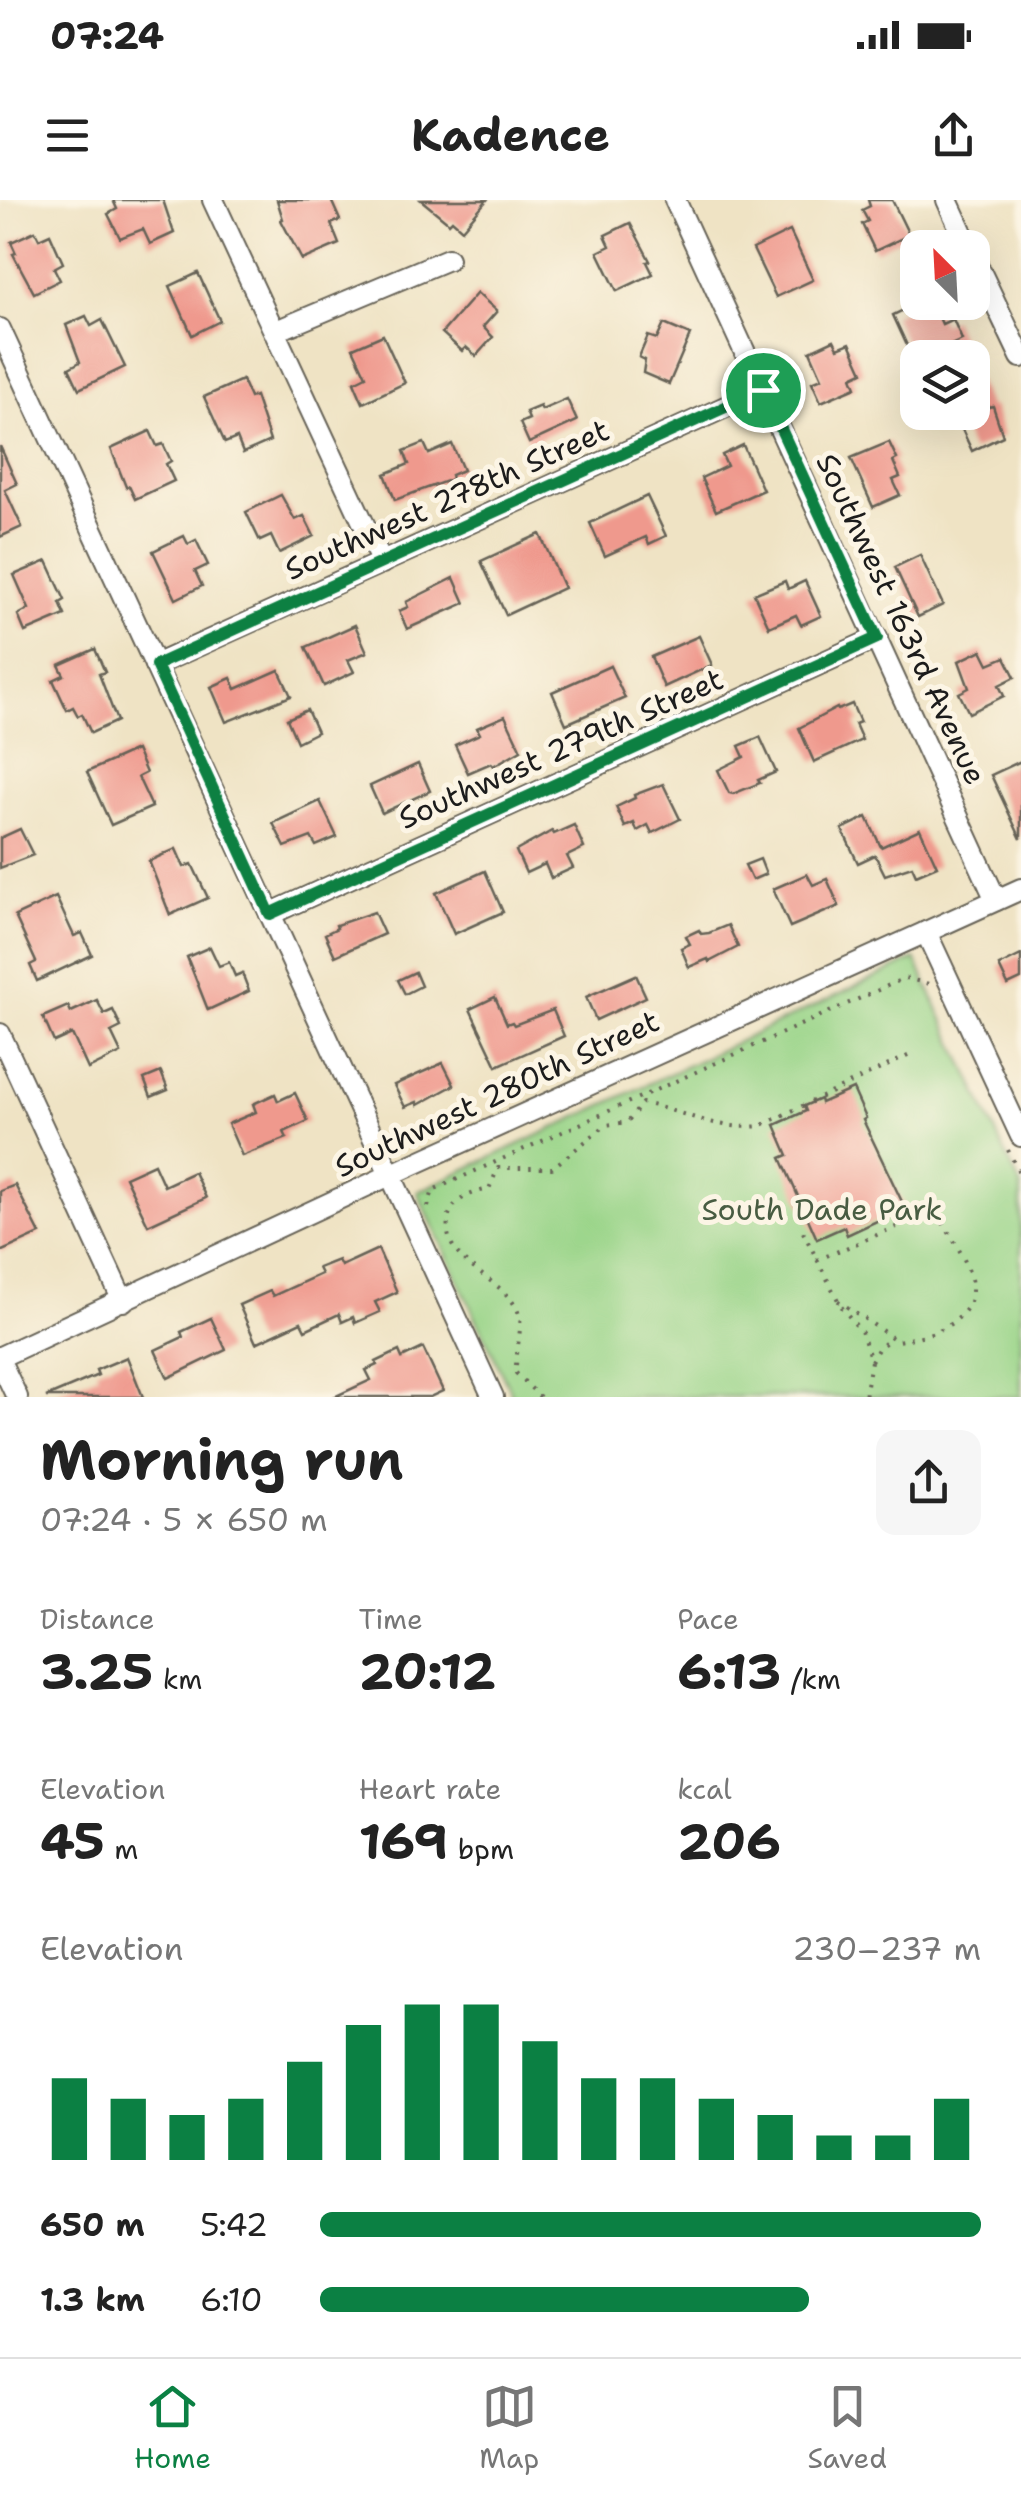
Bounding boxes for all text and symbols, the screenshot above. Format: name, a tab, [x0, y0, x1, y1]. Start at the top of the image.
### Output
text: 07:24	[50, 10, 164, 61]
text: Kadence	[411, 105, 610, 165]
icon: menu	[40, 108, 95, 163]
icon: share	[926, 108, 981, 163]
north arrow	[900, 230, 990, 320]
map controls	[900, 230, 990, 430]
button: layers	[900, 340, 990, 430]
pin	[721, 348, 806, 433]
icon: arrive	[736, 363, 791, 418]
street label: Southwest 278th Street	[278, 409, 616, 590]
street label: Southwest 163rd Avenue	[807, 447, 996, 791]
street label: Southwest 279th Street	[392, 658, 730, 839]
street label: Southwest 280th Street	[328, 1000, 666, 1187]
park label: South Dade Park	[701, 1189, 943, 1230]
text: Morning run	[40, 1423, 404, 1497]
button: share	[876, 1430, 981, 1535]
text: 07:24 · 5 × 650 m	[40, 1498, 328, 1541]
text: Distance	[40, 1600, 155, 1638]
text: Time	[359, 1600, 423, 1638]
text: Pace	[677, 1600, 739, 1638]
text: 3.25	[40, 1638, 153, 1705]
text: 20:12	[359, 1638, 496, 1705]
text: 6:13	[677, 1638, 781, 1705]
text: km	[153, 1660, 202, 1698]
text: /km	[781, 1660, 841, 1698]
text: Elevation	[40, 1770, 165, 1808]
text: Heart rate	[359, 1770, 501, 1808]
text: kcal	[677, 1770, 732, 1808]
text: 45	[40, 1808, 105, 1875]
text: 169	[359, 1808, 448, 1875]
text: 206	[677, 1808, 781, 1875]
text: m	[105, 1830, 138, 1868]
text: bpm	[448, 1830, 514, 1868]
text: Elevation	[40, 1927, 183, 1970]
text: 230–237 m	[792, 1927, 981, 1970]
text: 650 m	[40, 2203, 145, 2246]
text: 5:42	[200, 2203, 268, 2246]
text: 1.3 km	[40, 2278, 145, 2321]
text: 6:10	[200, 2278, 263, 2321]
tab: Home	[134, 2379, 211, 2477]
tab: Map	[479, 2379, 539, 2477]
tab: Saved	[807, 2379, 887, 2477]

